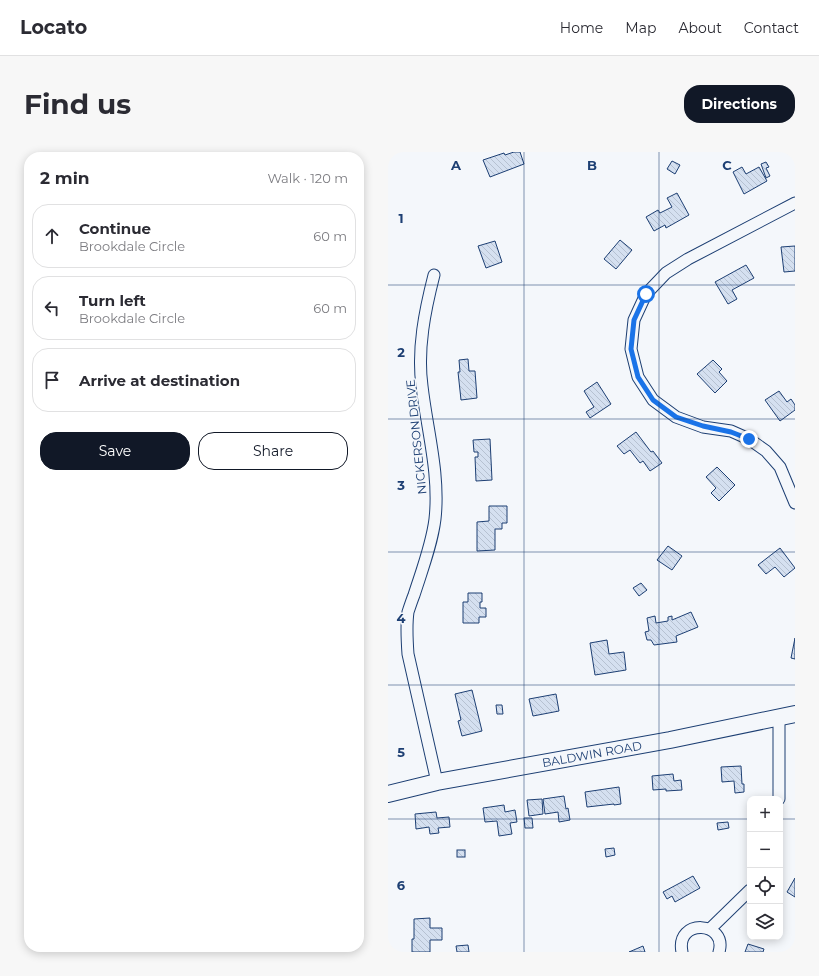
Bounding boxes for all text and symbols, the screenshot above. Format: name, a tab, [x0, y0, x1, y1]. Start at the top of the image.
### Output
text: Locato	[20, 16, 87, 39]
text: Home	[560, 19, 603, 37]
text: Map	[625, 19, 656, 37]
text: About	[678, 19, 722, 37]
text: Contact	[744, 19, 799, 37]
button: Directions	[684, 85, 795, 123]
text: Find us	[24, 87, 131, 121]
text: A	[450, 157, 462, 173]
text: B	[587, 157, 597, 173]
text: C	[722, 157, 732, 173]
text: 2 min	[40, 168, 90, 188]
text: Walk · 120 m	[267, 170, 348, 186]
text: 1	[398, 210, 404, 226]
text: Continue	[79, 219, 151, 238]
icon: ahead	[41, 225, 63, 247]
text: 60 m	[313, 228, 347, 244]
text: Brookdale Circle	[79, 238, 185, 254]
route start	[637, 285, 655, 303]
text: Turn left	[79, 291, 146, 310]
icon: left	[41, 297, 63, 319]
text: 60 m	[313, 300, 347, 316]
text: Brookdale Circle	[79, 310, 185, 326]
text: 2	[397, 344, 405, 360]
icon: arrive	[41, 369, 63, 391]
text: Arrive at destination	[79, 371, 240, 390]
street label: NICKERSON DRIVE	[402, 379, 430, 495]
route end	[740, 430, 758, 448]
button: Save	[40, 432, 190, 470]
button: Share	[198, 432, 348, 470]
text: 3	[396, 477, 405, 493]
text: 4	[397, 610, 406, 626]
street label: BALDWIN ROAD	[541, 738, 643, 770]
text: 5	[397, 744, 405, 760]
map controls	[747, 796, 783, 940]
button: +	[747, 796, 783, 832]
button: −	[747, 832, 783, 868]
button: locate	[747, 868, 783, 904]
text: 6	[397, 877, 406, 893]
button: layers	[747, 904, 783, 940]

